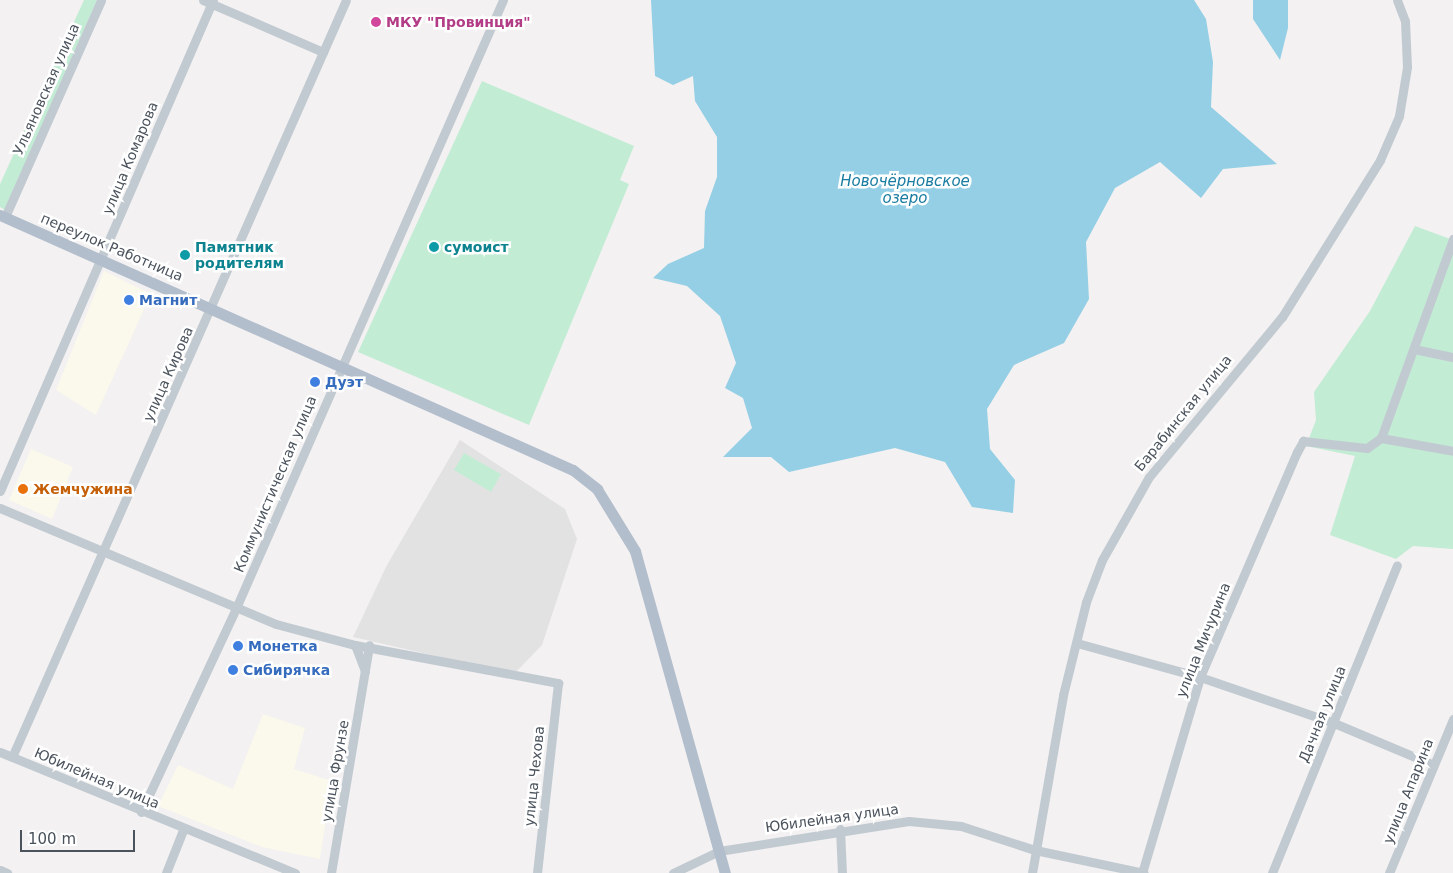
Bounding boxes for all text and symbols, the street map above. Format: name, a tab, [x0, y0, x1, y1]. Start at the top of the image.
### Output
place label: МКУ "Провинция"	[386, 14, 531, 30]
marker: МКУ "Провинция"	[370, 16, 382, 28]
street label: Ульяновская улица	[9, 21, 83, 157]
street label: улица Комарова	[99, 99, 161, 217]
water label: Новочёрновское озеро	[840, 172, 970, 207]
street label: переулок Работница	[38, 209, 186, 285]
place label: Памятник родителям	[195, 239, 284, 272]
place label: сумоист	[444, 239, 509, 255]
marker: сумоист	[428, 241, 440, 253]
marker: Памятник родителям	[179, 249, 191, 261]
place label: Магнит	[139, 292, 197, 308]
marker: Магнит	[123, 294, 135, 306]
street label: улица Кирова	[140, 324, 196, 424]
street label: Барабинская улица	[1131, 352, 1235, 474]
place label: Дуэт	[325, 374, 363, 390]
marker: Дуэт	[309, 376, 321, 388]
street label: Коммунистическая улица	[230, 393, 320, 575]
place label: Жемчужина	[33, 481, 133, 497]
marker: Жемчужина	[17, 483, 29, 495]
street label: улица Мичурина	[1172, 580, 1234, 700]
place label: Монетка	[248, 638, 318, 654]
marker: Монетка	[232, 640, 244, 652]
place label: Сибирячка	[243, 662, 330, 678]
street label: Дачная улица	[1295, 663, 1349, 765]
marker: Сибирячка	[227, 664, 239, 676]
street label: улица Фрунзе	[318, 719, 352, 823]
street label: улица Чехова	[520, 725, 548, 827]
street label: улица Апарина	[1379, 736, 1437, 846]
street label: Юбилейная улица	[32, 744, 162, 812]
street label: Юбилейная улица	[764, 800, 900, 836]
scale bar	[22, 820, 138, 852]
text: 100 m	[28, 830, 76, 848]

